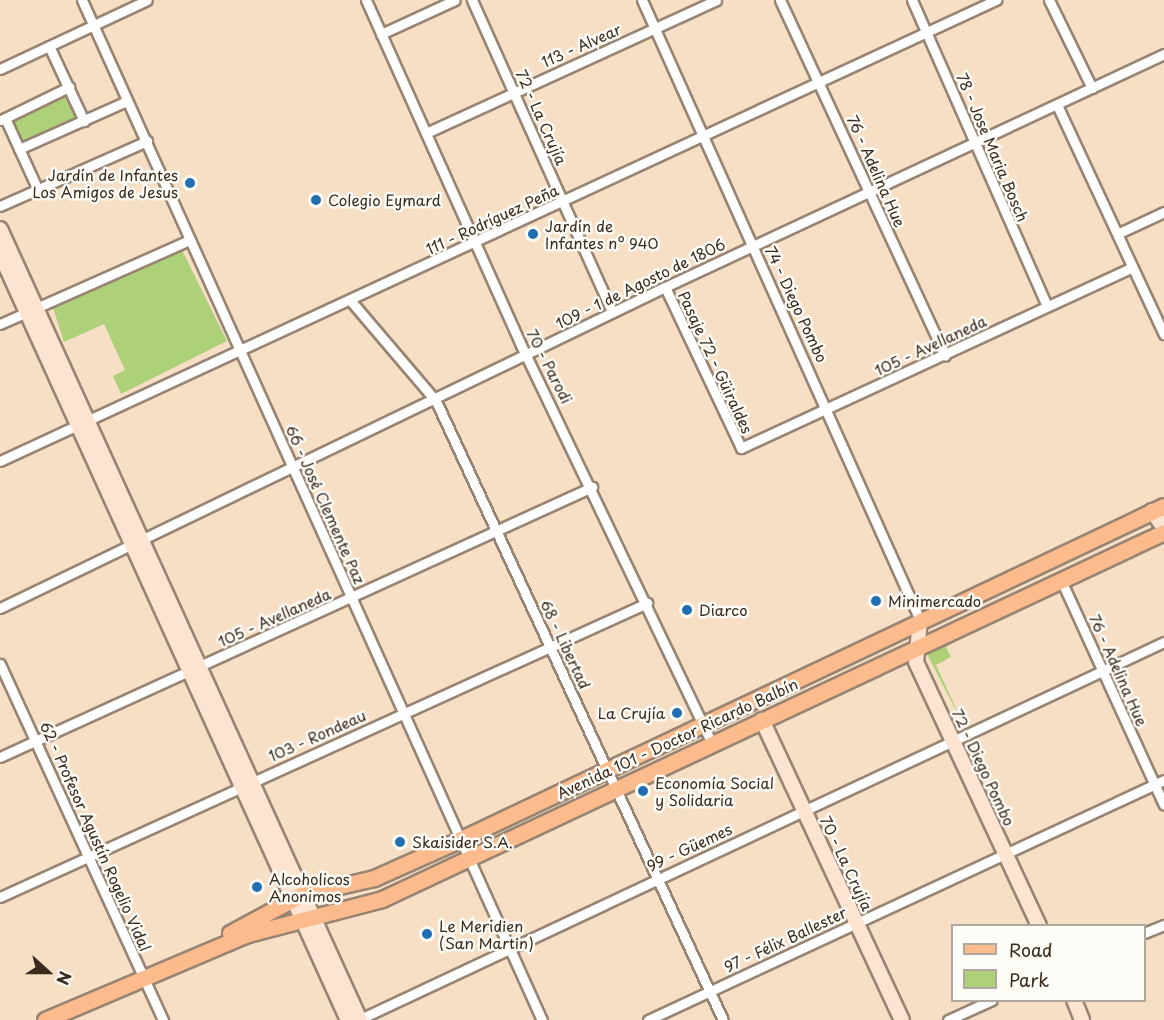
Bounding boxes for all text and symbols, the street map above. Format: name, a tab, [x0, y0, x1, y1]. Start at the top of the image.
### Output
street label: 113 - Alvear	[538, 19, 624, 71]
street label: 72 - La Crujía	[513, 67, 571, 167]
street label: 78 - Jose Maria Bosch	[953, 69, 1033, 225]
street label: 76 - Adelina Hue	[844, 112, 910, 230]
place label: Jardín de Infantes Los Amigos de Jesus	[31, 165, 178, 200]
marker: Jardín de Infantes Los Amigos de Jesus	[183, 176, 197, 190]
street label: 111 - Rodríguez Peña	[422, 180, 562, 258]
place label: Colegio Eymard	[328, 191, 442, 209]
marker: Colegio Eymard	[309, 193, 323, 207]
place label: Jardín de Infantes nº 940	[545, 216, 659, 251]
marker: Jardín de Infantes nº 940	[526, 227, 540, 241]
street label: 109 - 1 de Agosto de 1806	[551, 233, 729, 333]
street label: 74 - Diego Pombo	[762, 242, 832, 366]
street label: Pasaje 72 - Güiraldes	[675, 288, 757, 436]
street label: 105 - Avellaneda	[871, 311, 989, 379]
street label: 70 - Parodi	[523, 325, 577, 407]
street label: 66 - José Clemente Paz	[283, 421, 369, 587]
street label: 105 - Avellaneda	[215, 584, 333, 650]
place label: Minimercado	[888, 592, 981, 610]
marker: Minimercado	[869, 594, 883, 608]
street label: 68 - Libertad	[537, 596, 595, 692]
place label: Diarco	[699, 601, 747, 619]
marker: Diarco	[680, 603, 694, 617]
street label: 76 - Adelina Hue	[1086, 611, 1152, 729]
street label: Avenida 101 - Doctor Ricardo Balbín	[554, 674, 800, 802]
place label: La Crujía	[599, 704, 665, 722]
street label: 103 - Rondeau	[264, 705, 370, 765]
street label: 72 - Diego Pombo	[949, 705, 1019, 829]
marker: La Crujía	[670, 706, 684, 720]
street label: 62 - Profesor Agustín Rogelio Vidal	[37, 717, 155, 955]
place label: Economía Social y Solidaria	[655, 773, 774, 808]
marker: Economía Social y Solidaria	[636, 784, 650, 798]
street label: 70 - La Crujía	[817, 813, 877, 913]
street label: 99 - Güemes	[643, 819, 735, 875]
place label: Skaisider S.A.	[412, 833, 513, 851]
marker: Skaisider S.A.	[393, 835, 407, 849]
place label: Alcoholicos Anonimos	[269, 869, 350, 904]
marker: Alcoholicos Anonimos	[250, 880, 264, 894]
street label: 97 - Félix Ballester	[720, 903, 850, 975]
place label: Le Meridien (San Martin)	[439, 916, 533, 951]
legend	[951, 924, 1146, 1002]
marker: Le Meridien (San Martin)	[420, 927, 434, 941]
text: Road	[1009, 936, 1053, 963]
north arrow	[18, 942, 78, 1002]
text: Park	[1009, 966, 1049, 993]
text: N	[51, 968, 78, 989]

